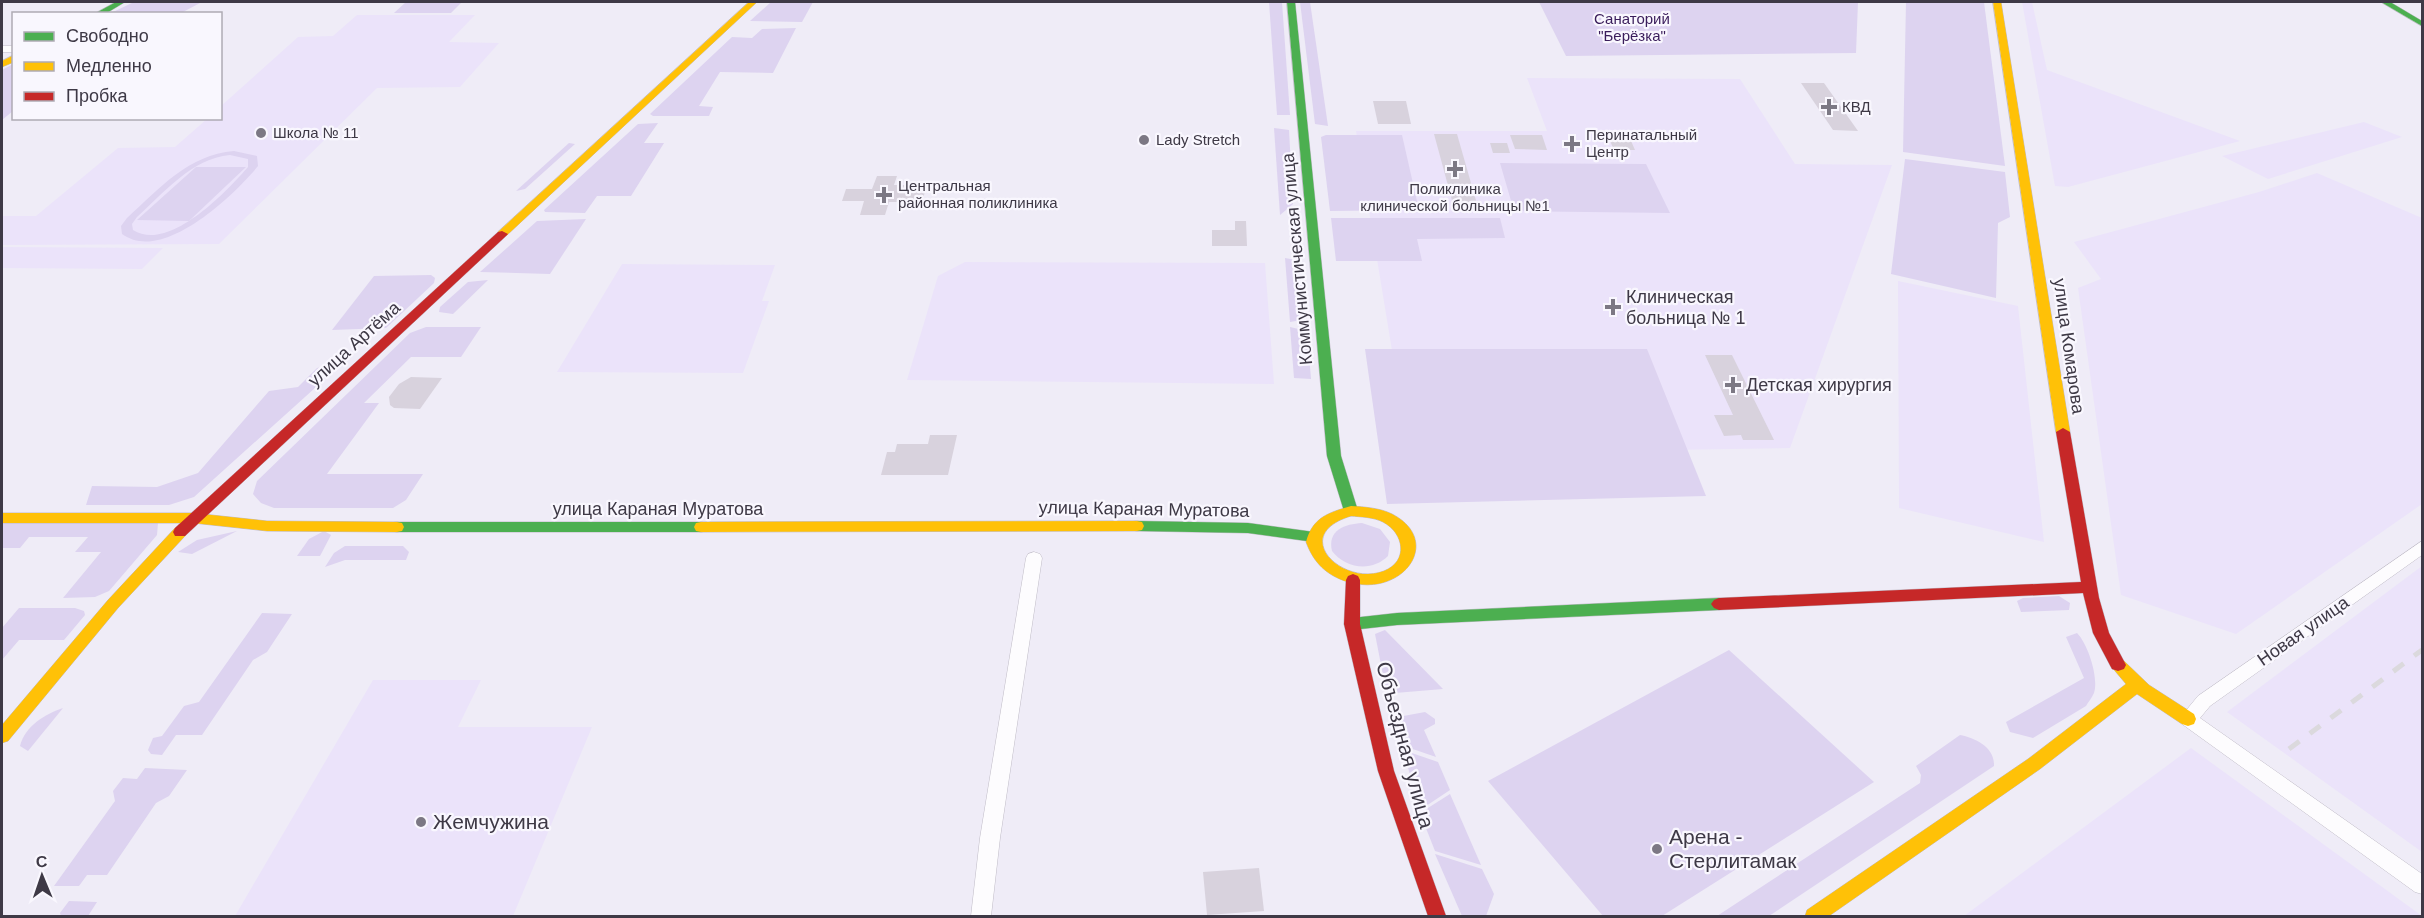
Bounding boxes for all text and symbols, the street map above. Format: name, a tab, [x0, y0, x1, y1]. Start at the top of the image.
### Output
park label: Санаторий "Берёзка"	[1594, 10, 1670, 44]
legend	[12, 12, 222, 120]
text: Свободно	[66, 26, 149, 46]
text: Медленно	[66, 56, 152, 76]
text: Пробка	[66, 86, 129, 106]
marker: КВД	[1820, 98, 1838, 116]
place label: КВД	[1842, 98, 1871, 115]
place label: Школа № 11	[273, 124, 359, 141]
marker: Школа № 11	[254, 126, 268, 140]
place label: Перинатальный Центр	[1586, 126, 1697, 160]
place label: Lady Stretch	[1156, 131, 1240, 148]
marker: Lady Stretch	[1137, 133, 1151, 147]
marker: Перинатальный Центр	[1563, 135, 1581, 153]
street label: Коммунистическая улица	[1278, 151, 1316, 366]
marker: Поликлиника клинической больницы №1	[1446, 160, 1464, 178]
place label: Центральная районная поликлиника	[898, 177, 1058, 211]
place label: Поликлиника клинической больницы №1	[1360, 180, 1550, 214]
marker: Центральная районная поликлиника	[875, 186, 893, 204]
street label: улица Комарова	[2050, 277, 2089, 416]
place label: Клиническая больница № 1	[1626, 287, 1745, 328]
street label: улица Артёма	[304, 297, 405, 390]
marker: Клиническая больница № 1	[1604, 298, 1622, 316]
place label: Детская хирургия	[1746, 375, 1892, 395]
marker: Детская хирургия	[1724, 376, 1742, 394]
street label: улица Караная Муратова	[1038, 497, 1251, 521]
street label: улица Караная Муратова	[553, 499, 764, 519]
street label: Новая улица	[2254, 592, 2353, 670]
street label: Объездная улица	[1372, 659, 1439, 831]
place label: Жемчужина	[433, 810, 549, 833]
marker: Жемчужина	[414, 815, 428, 829]
place label: Арена - Стерлитамак	[1669, 825, 1797, 872]
marker: Арена - Стерлитамак	[1650, 842, 1664, 856]
north arrow	[12, 846, 72, 906]
text: С	[35, 853, 48, 870]

